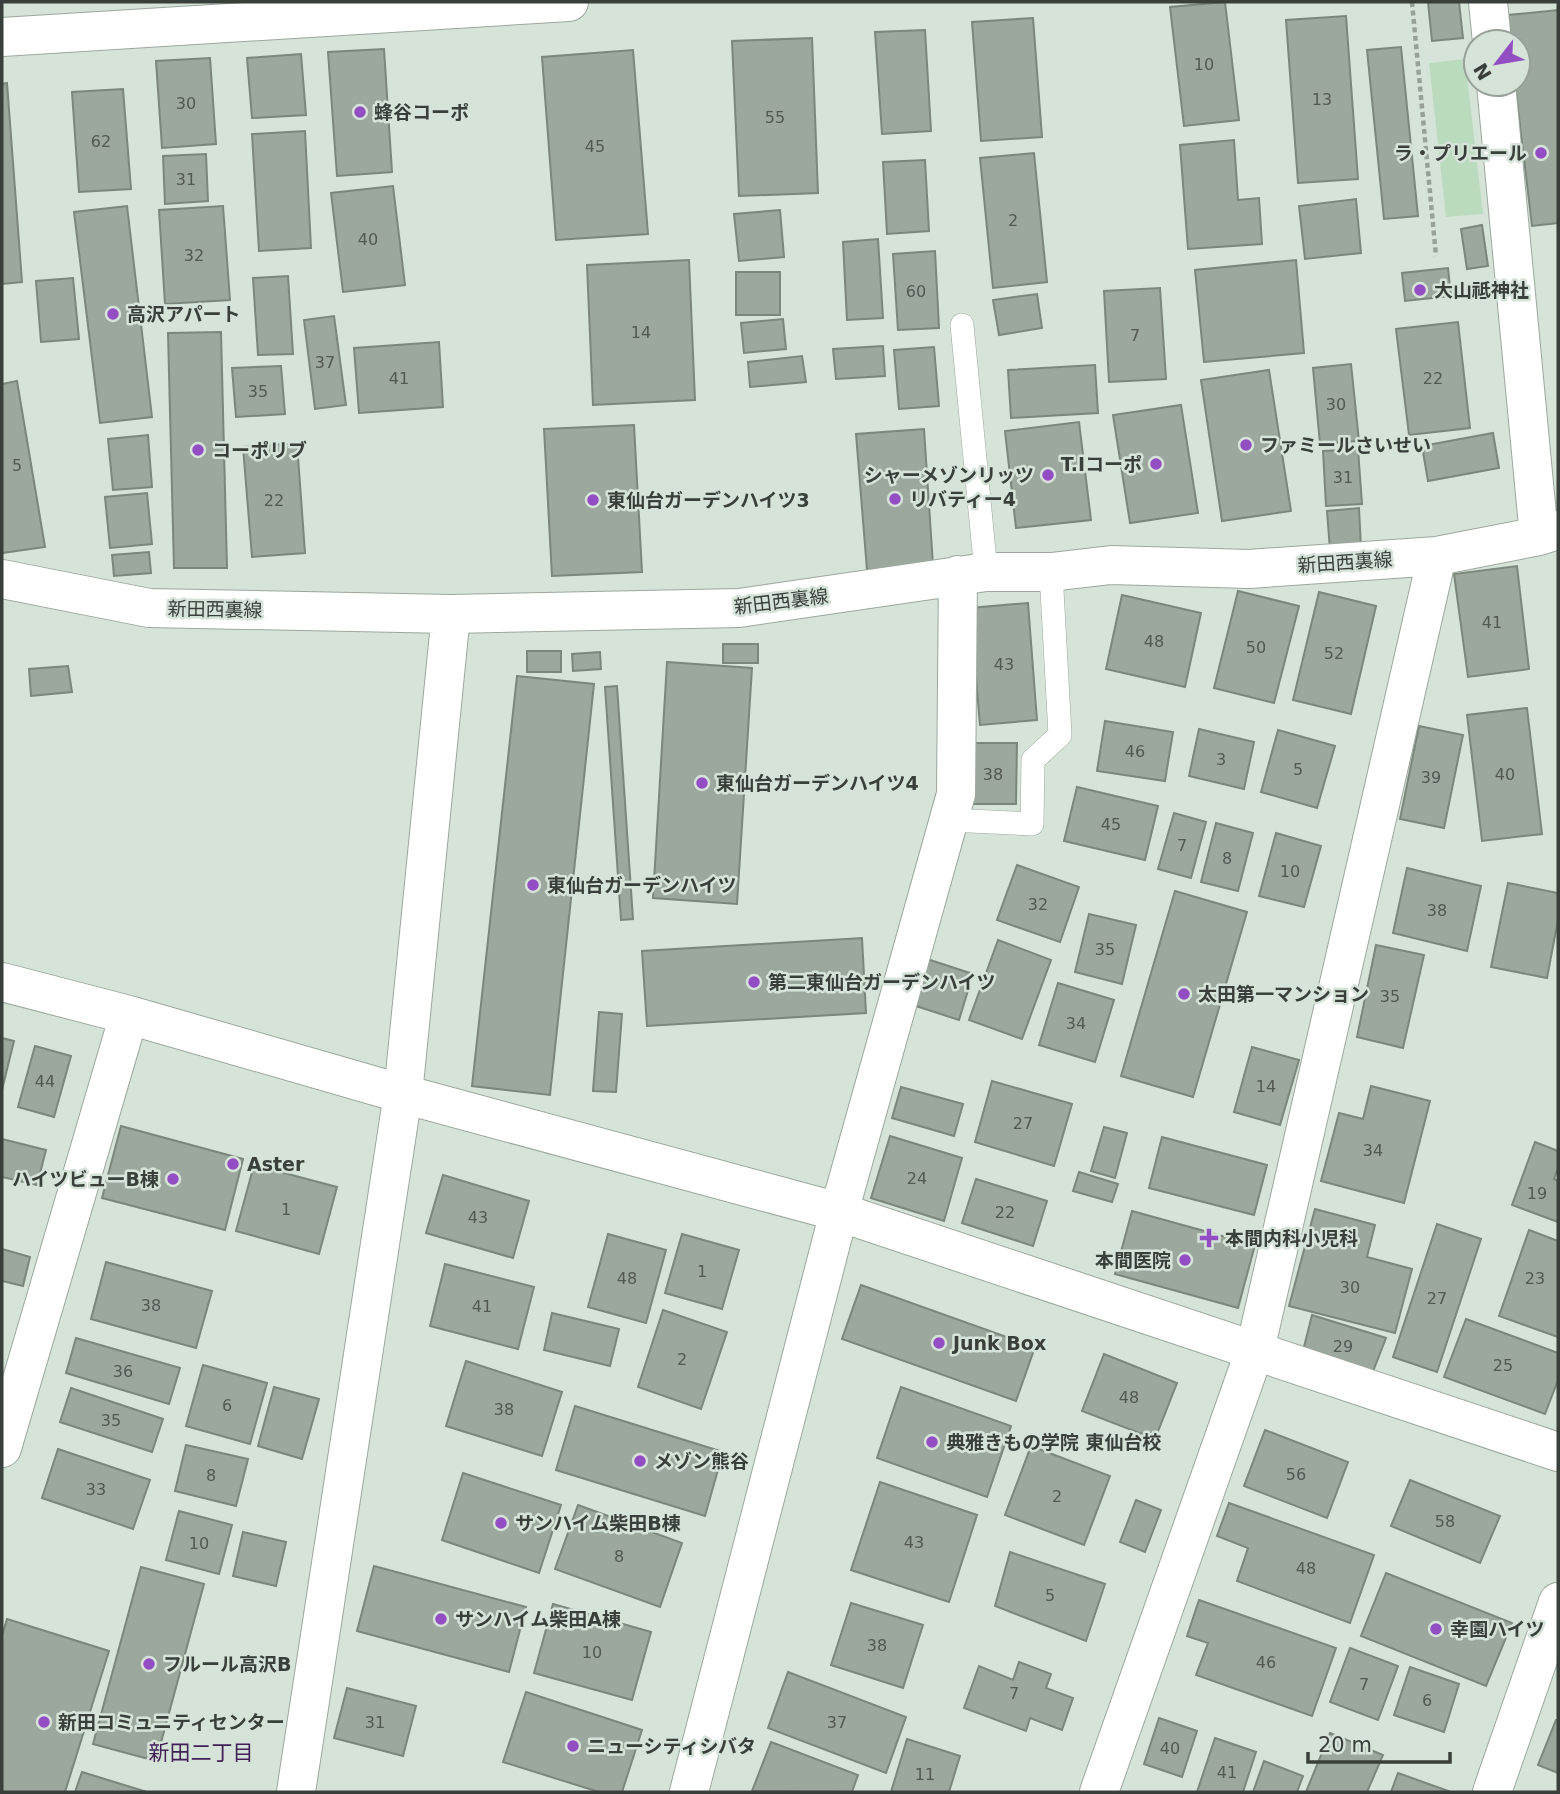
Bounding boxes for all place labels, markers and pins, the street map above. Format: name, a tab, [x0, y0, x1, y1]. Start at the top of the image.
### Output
place label: 蜂谷コーポ	[374, 101, 469, 123]
marker: 蜂谷コーポ	[352, 104, 368, 120]
place label: ラ・プリエール	[1394, 142, 1527, 164]
marker: ラ・プリエール	[1533, 145, 1549, 161]
place label: 大山祗神社	[1434, 279, 1529, 301]
marker: 大山祗神社	[1412, 282, 1428, 298]
place label: 高沢アパート	[127, 303, 241, 325]
marker: 高沢アパート	[105, 306, 121, 322]
place label: ファミールさいせい	[1260, 434, 1431, 456]
marker: ファミールさいせい	[1238, 437, 1254, 453]
place label: コーポリブ	[212, 439, 307, 461]
marker: コーポリブ	[190, 442, 206, 458]
place label: T.Iコーポ	[1061, 453, 1142, 475]
marker: T.Iコーポ	[1148, 456, 1164, 472]
place label: シャーメゾンリッツ	[864, 464, 1034, 486]
marker: シャーメゾンリッツ	[1040, 467, 1056, 483]
place label: リバティー4	[909, 488, 1016, 510]
place label: 東仙台ガーデンハイツ3	[607, 489, 810, 511]
marker: リバティー4	[887, 491, 903, 507]
marker: 東仙台ガーデンハイツ3	[585, 492, 601, 508]
place label: 東仙台ガーデンハイツ4	[716, 772, 919, 794]
marker: 東仙台ガーデンハイツ4	[694, 775, 710, 791]
place label: 東仙台ガーデンハイツ	[547, 874, 737, 896]
marker: 東仙台ガーデンハイツ	[525, 877, 541, 893]
place label: 第二東仙台ガーデンハイツ	[768, 971, 996, 993]
marker: 第二東仙台ガーデンハイツ	[746, 974, 762, 990]
place label: 太田第一マンション	[1198, 983, 1369, 1005]
marker: 太田第一マンション	[1176, 986, 1192, 1002]
place label: Aster	[247, 1153, 305, 1175]
marker: Aster	[225, 1156, 241, 1172]
place label: ハイツビューB棟	[12, 1168, 159, 1190]
marker: ハイツビューB棟	[165, 1171, 181, 1187]
place label: 本間内科小児科	[1225, 1227, 1358, 1249]
marker: 本間内科小児科	[1199, 1228, 1219, 1248]
place label: 本間医院	[1095, 1249, 1171, 1271]
marker: 本間医院	[1177, 1252, 1193, 1268]
place label: Junk Box	[951, 1332, 1046, 1354]
marker: Junk Box	[931, 1335, 947, 1351]
place label: 典雅きもの学院 東仙台校	[946, 1431, 1162, 1453]
marker: 典雅きもの学院 東仙台校	[924, 1434, 940, 1450]
place label: メゾン熊谷	[654, 1450, 749, 1472]
marker: メゾン熊谷	[632, 1453, 648, 1469]
place label: サンハイム柴田B棟	[515, 1512, 681, 1534]
marker: サンハイム柴田B棟	[493, 1515, 509, 1531]
place label: サンハイム柴田A棟	[455, 1608, 621, 1630]
marker: サンハイム柴田A棟	[433, 1611, 449, 1627]
place label: 幸園ハイツ	[1450, 1618, 1545, 1640]
marker: 幸園ハイツ	[1428, 1621, 1444, 1637]
place label: フルール高沢B	[163, 1653, 291, 1675]
marker: フルール高沢B	[141, 1656, 157, 1672]
place label: 新田コミュニティセンター	[58, 1711, 285, 1733]
marker: 新田コミュニティセンター	[36, 1714, 52, 1730]
place label: ニューシティシバタ	[587, 1735, 756, 1757]
marker: ニューシティシバタ	[565, 1738, 581, 1754]

